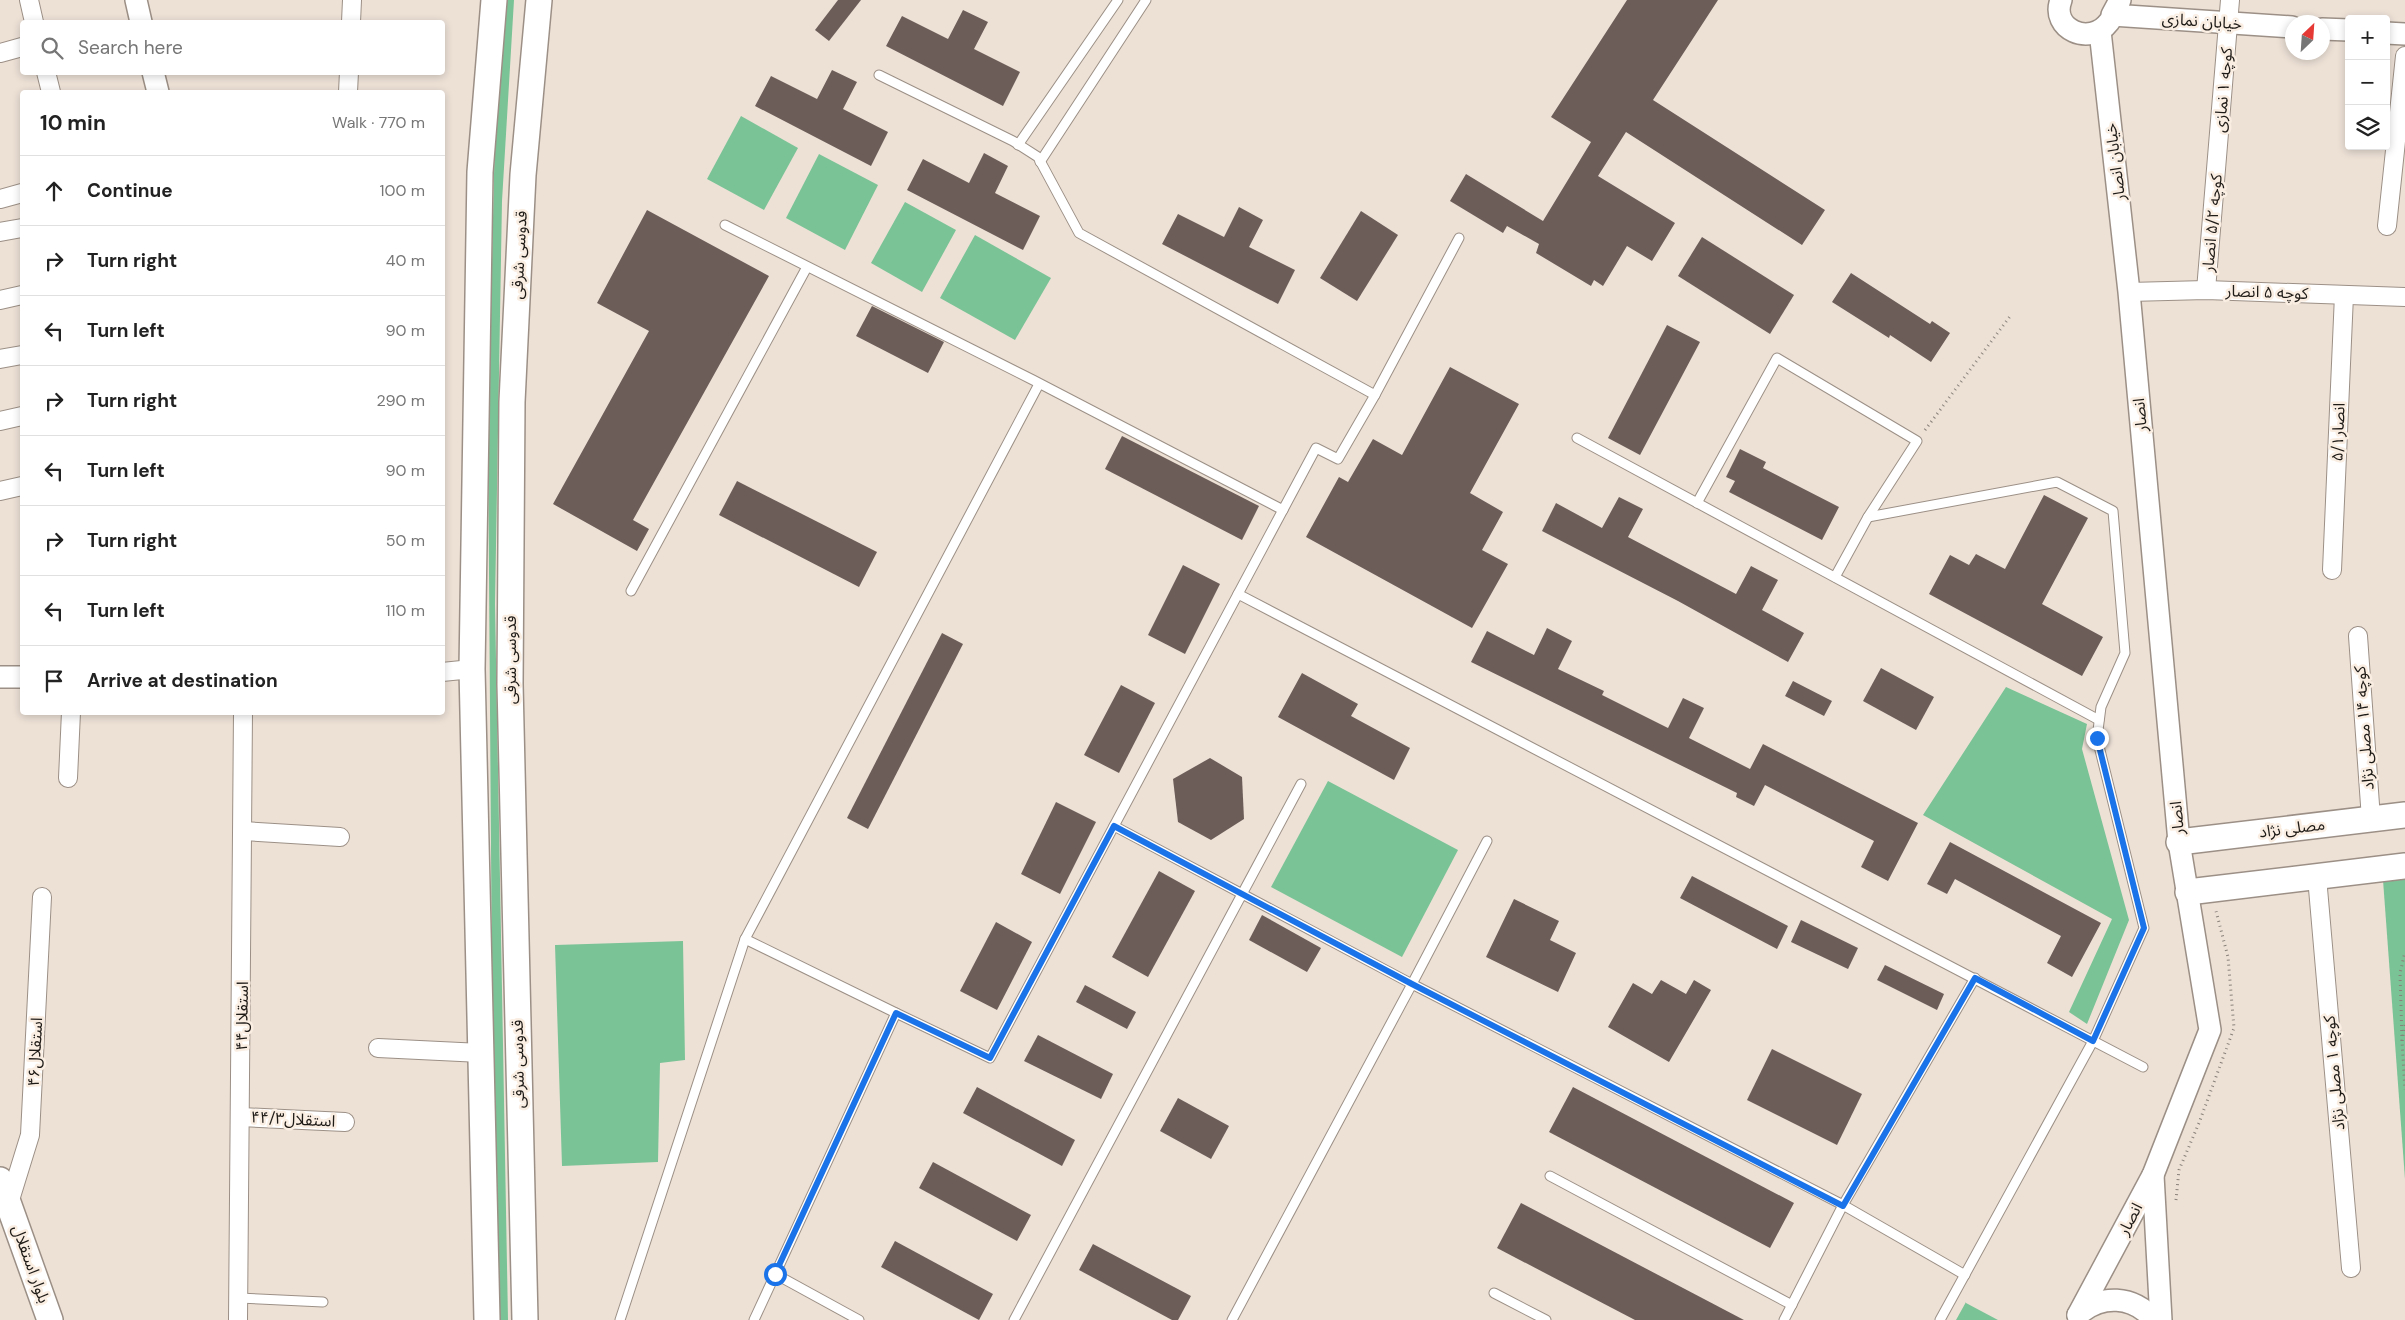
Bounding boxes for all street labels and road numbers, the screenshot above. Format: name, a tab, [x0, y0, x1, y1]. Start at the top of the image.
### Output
street label: خیابان نمازی	[2161, 8, 2243, 34]
street label: کوچه ۱ نمازی	[2209, 46, 2237, 133]
street label: خیابان انصار	[2100, 122, 2130, 203]
street label: کوچه ۵/۲ انصار	[2197, 173, 2227, 274]
street label: قدوسی شرقی	[506, 210, 532, 300]
street label: کوچه ۵ انصار	[2224, 280, 2309, 304]
street label: انصار	[2128, 397, 2152, 434]
street label: انصار۵/۱	[2326, 402, 2350, 462]
street label: قدوسی شرقی	[500, 616, 521, 704]
street label: کوچه ۱۴ مصلی نژاد	[2349, 665, 2379, 791]
street label: انصار	[2165, 800, 2189, 837]
street label: مصلی نژاد	[2258, 814, 2326, 842]
street label: استقلال۴۴	[231, 981, 253, 1051]
street label: کوچه ۱ مصلی نژاد	[2318, 1014, 2350, 1131]
street label: استقلال۴۶	[23, 1017, 47, 1087]
street label: قدوسی شرقی	[507, 1019, 529, 1109]
street label: استقلال۴۴/۳	[250, 1106, 336, 1132]
street label: انصار	[2112, 1199, 2147, 1240]
street label: بلوار استقلال	[7, 1222, 55, 1306]

